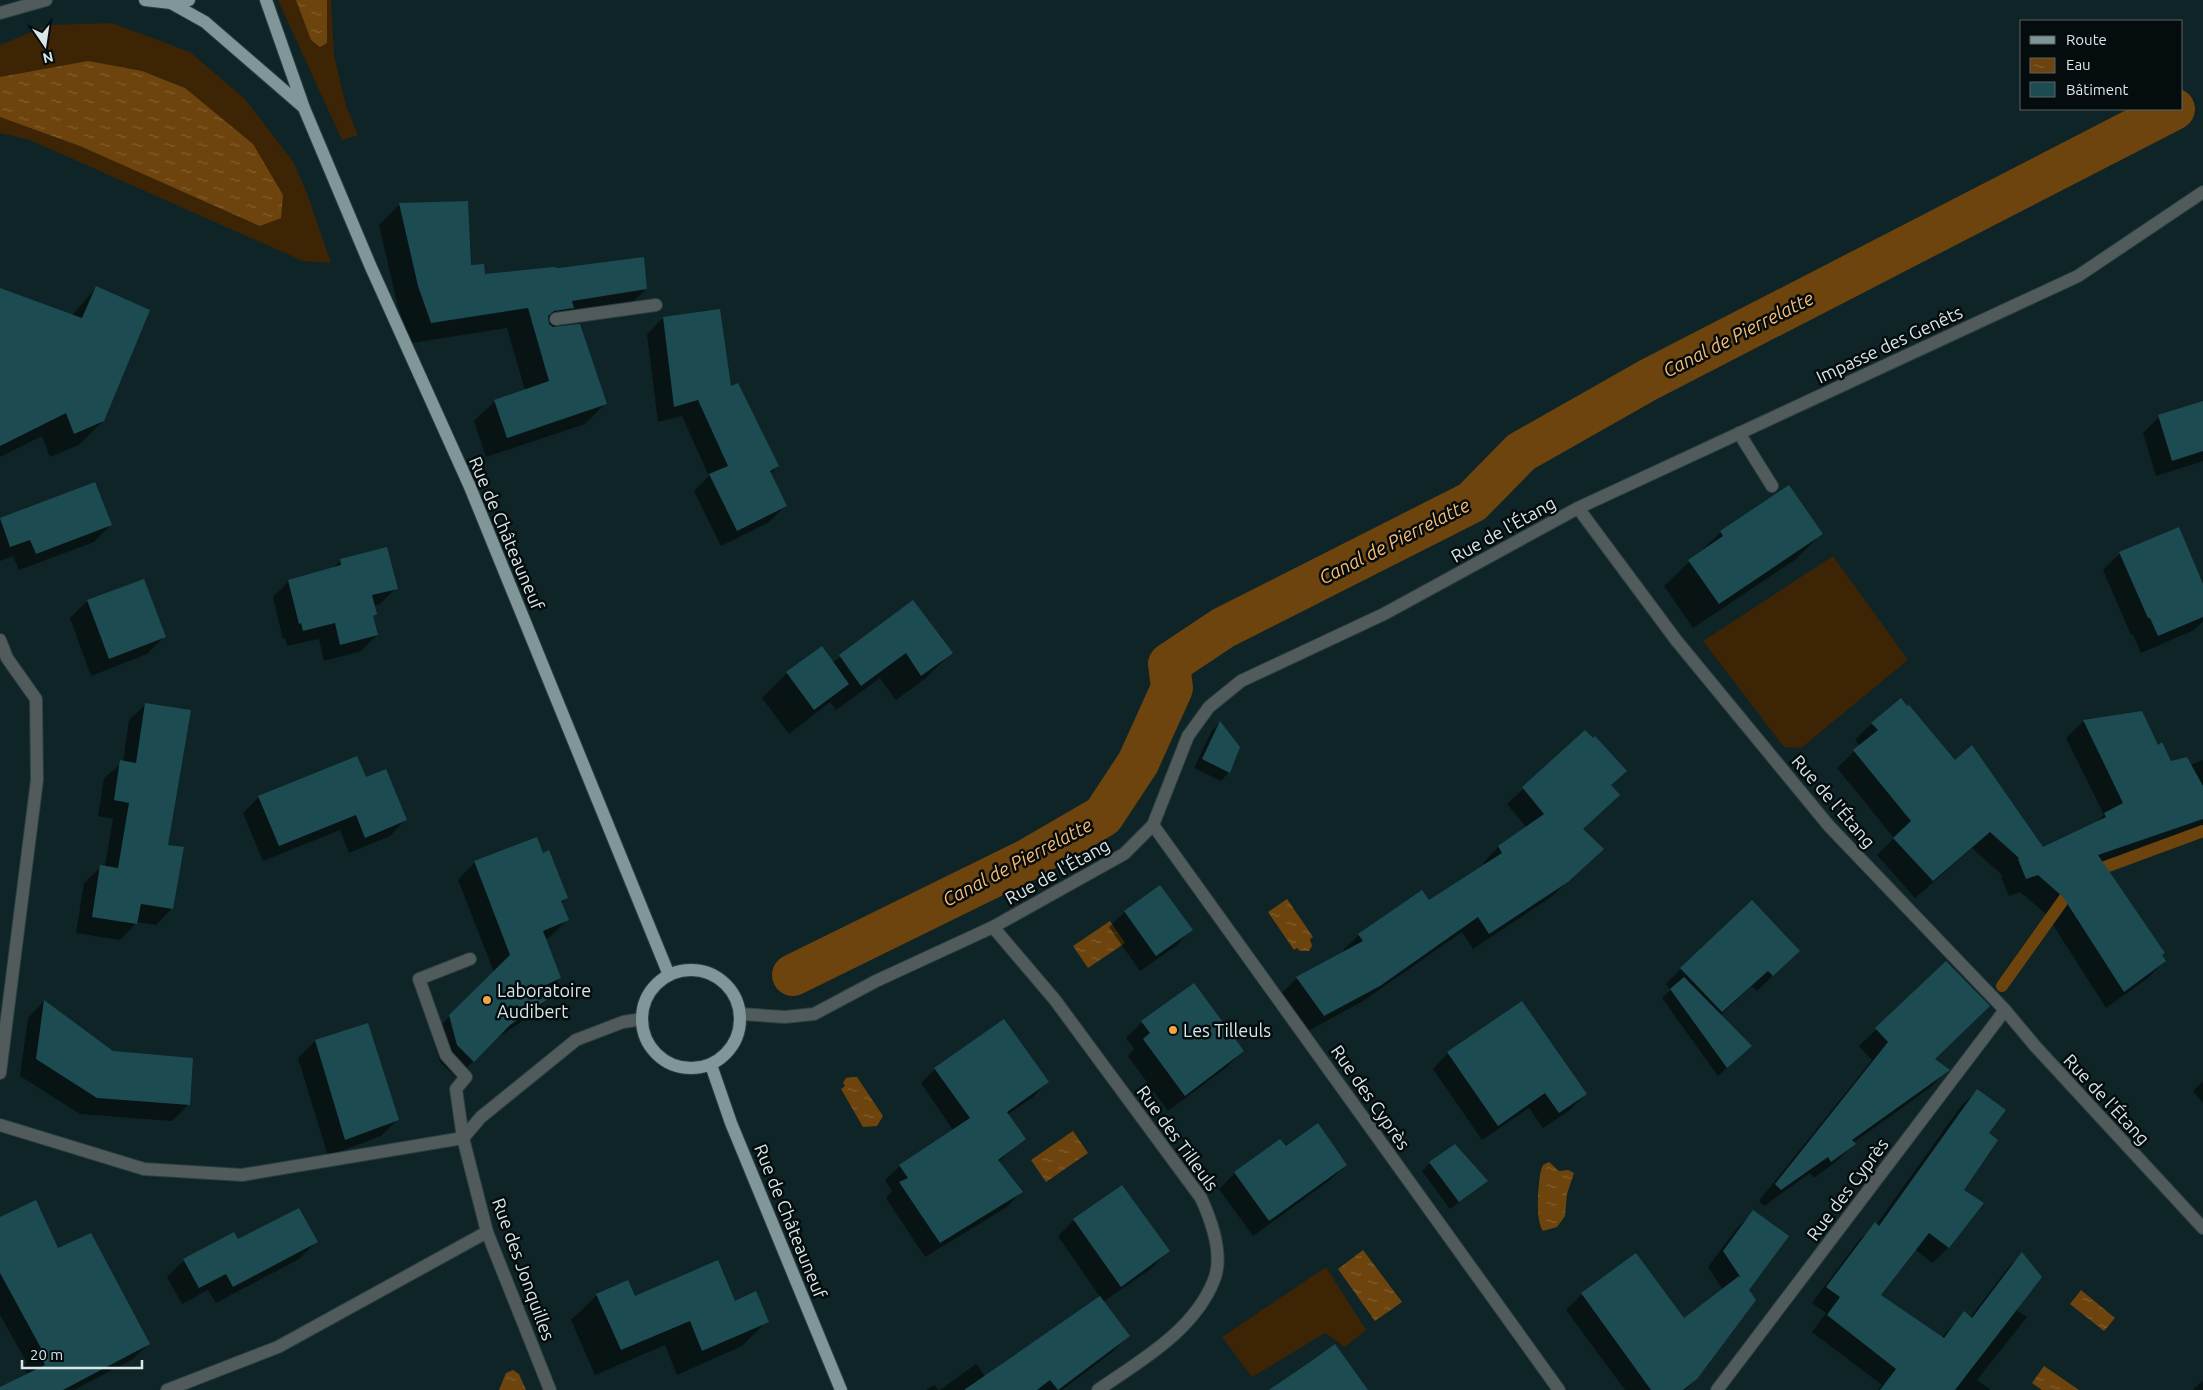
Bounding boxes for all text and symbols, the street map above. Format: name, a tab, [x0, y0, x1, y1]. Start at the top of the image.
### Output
north arrow	[20, 20, 70, 70]
legend	[2020, 20, 2183, 110]
text: Route	[2066, 31, 2107, 48]
text: N	[41, 49, 55, 67]
text: Eau	[2066, 56, 2091, 73]
text: Bâtiment	[2066, 81, 2129, 98]
water label: Canal de Pierrelatte	[1659, 286, 1817, 382]
street label: Impasse des Genêts	[1813, 301, 1965, 387]
street label: Rue de Châteauneuf	[466, 453, 548, 613]
street label: Rue de l'Étang	[1447, 491, 1559, 566]
water label: Canal de Pierrelatte	[1315, 493, 1473, 589]
street label: Rue de l'Étang	[1788, 750, 1880, 851]
water label: Canal de Pierrelatte	[939, 813, 1096, 911]
street label: Rue de l'Étang	[1001, 833, 1113, 908]
place label: Laboratoire Audibert	[497, 980, 591, 1021]
marker: Laboratoire Audibert	[481, 994, 493, 1006]
place label: Les Tilleuls	[1183, 1020, 1271, 1040]
marker: Les Tilleuls	[1167, 1024, 1179, 1036]
street label: Rue des Cyprès	[1328, 1041, 1414, 1153]
street label: Rue de l'Étang	[2060, 1049, 2155, 1148]
street label: Rue des Tilleuls	[1133, 1082, 1223, 1195]
street label: Rue des Cyprès	[1802, 1134, 1892, 1244]
street label: Rue de Châteauneuf	[751, 1141, 831, 1301]
street label: Rue des Jonquilles	[489, 1195, 559, 1343]
scale bar	[22, 1338, 142, 1370]
text: 20 m	[30, 1346, 63, 1363]

